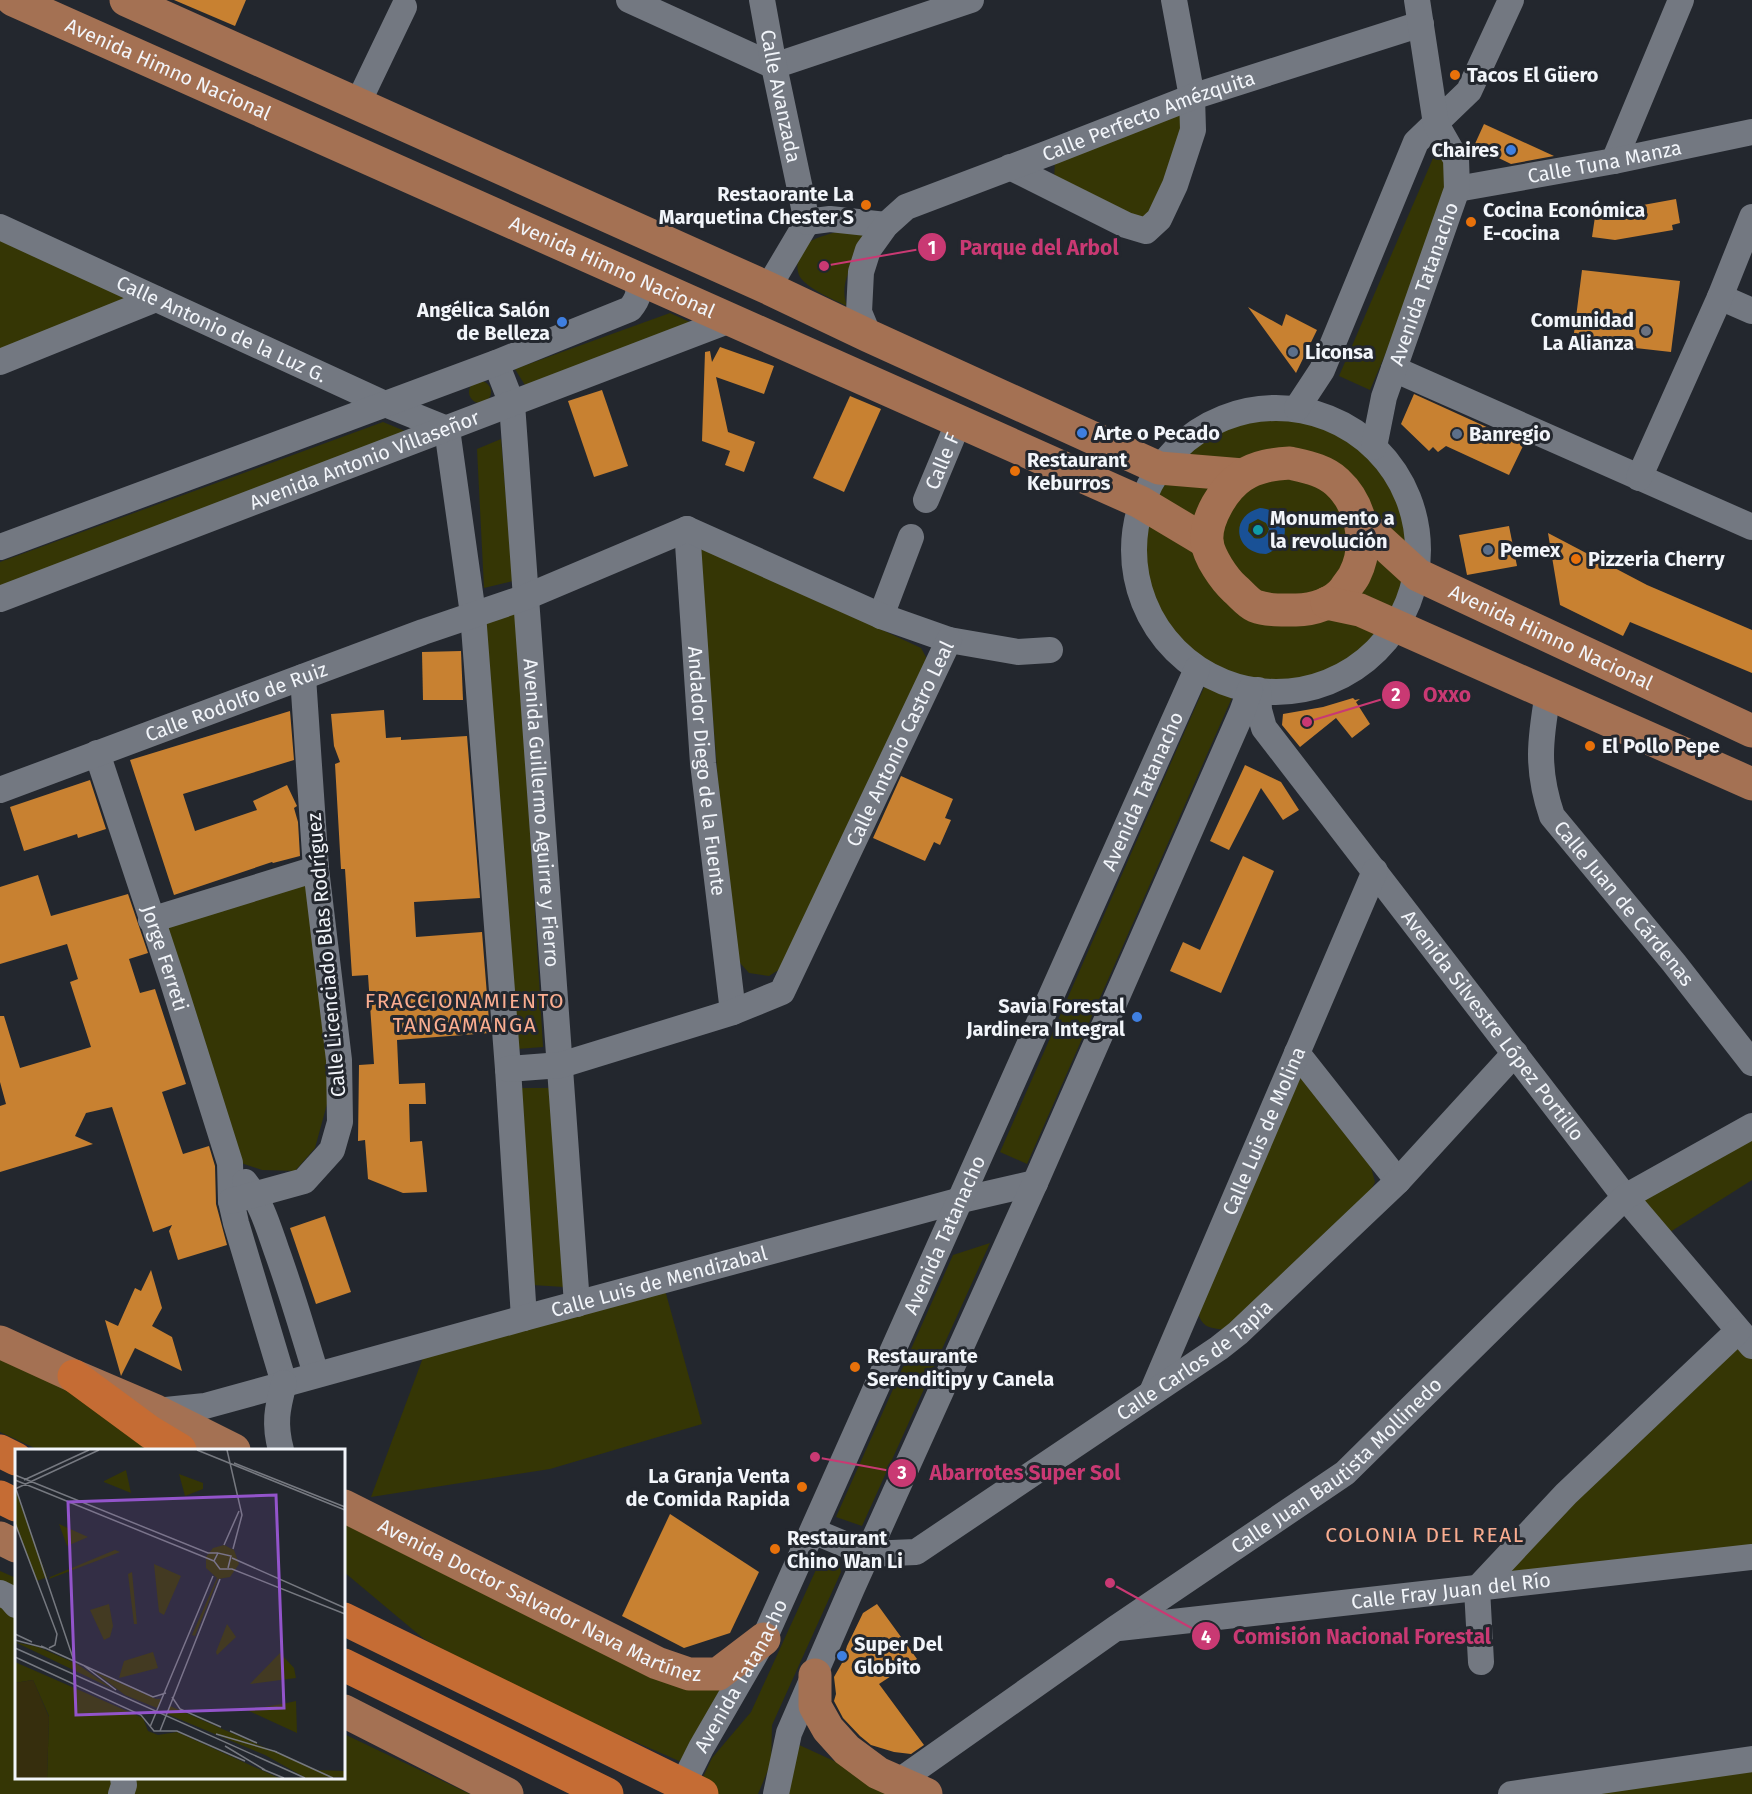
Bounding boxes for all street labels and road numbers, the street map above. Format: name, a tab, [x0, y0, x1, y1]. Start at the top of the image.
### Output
street label: Avenida Himno Nacional	[62, 13, 275, 125]
street label: Calle Avanzada	[756, 28, 806, 165]
street label: Calle Perfecto Amézquita	[1039, 66, 1258, 166]
street label: Calle Tuna Manza	[1526, 135, 1684, 188]
street label: Avenida Tatanacho	[1384, 199, 1463, 369]
street label: Avenida Himno Nacional	[506, 211, 719, 323]
street label: Calle Antonio de la Luz G.	[113, 270, 331, 388]
street label: Avenida Antonio Villaseñor	[246, 405, 483, 515]
street label: Calle F	[920, 429, 965, 493]
street label: Avenida Himno Nacional	[1445, 579, 1657, 695]
street label: Calle Antonio Castro Leal	[841, 637, 959, 850]
street label: Andador Diego de la Fuente	[683, 646, 731, 897]
street label: Calle Rodolfo de Ruiz	[142, 657, 331, 747]
street label: Avenida Guillermo Aguirre y Fierro	[518, 658, 565, 968]
street label: Avenida Tatanacho	[1097, 708, 1188, 874]
street label: Calle Licenciado Blas Rodríguez	[302, 812, 350, 1098]
street label: Calle Juan de Cárdenas	[1549, 816, 1699, 991]
street label: Jorge Ferreti	[136, 902, 193, 1014]
street label: Avenida Silvestre López Portillo	[1396, 905, 1589, 1146]
street label: Calle Luis de Molina	[1217, 1043, 1310, 1219]
street label: Avenida Tatanacho	[899, 1152, 990, 1318]
street label: Calle Luis de Mendizabal	[548, 1241, 770, 1322]
street label: Calle Carlos de Tapia	[1112, 1295, 1277, 1426]
street label: Calle Juan Bautista Mollinedo	[1226, 1372, 1447, 1559]
street label: Avenida Doctor Salvador Nava Martínez	[374, 1513, 701, 1686]
street label: Calle Fray Juan del Río	[1350, 1568, 1552, 1614]
street label: Avenida Tatanacho	[689, 1595, 792, 1757]

